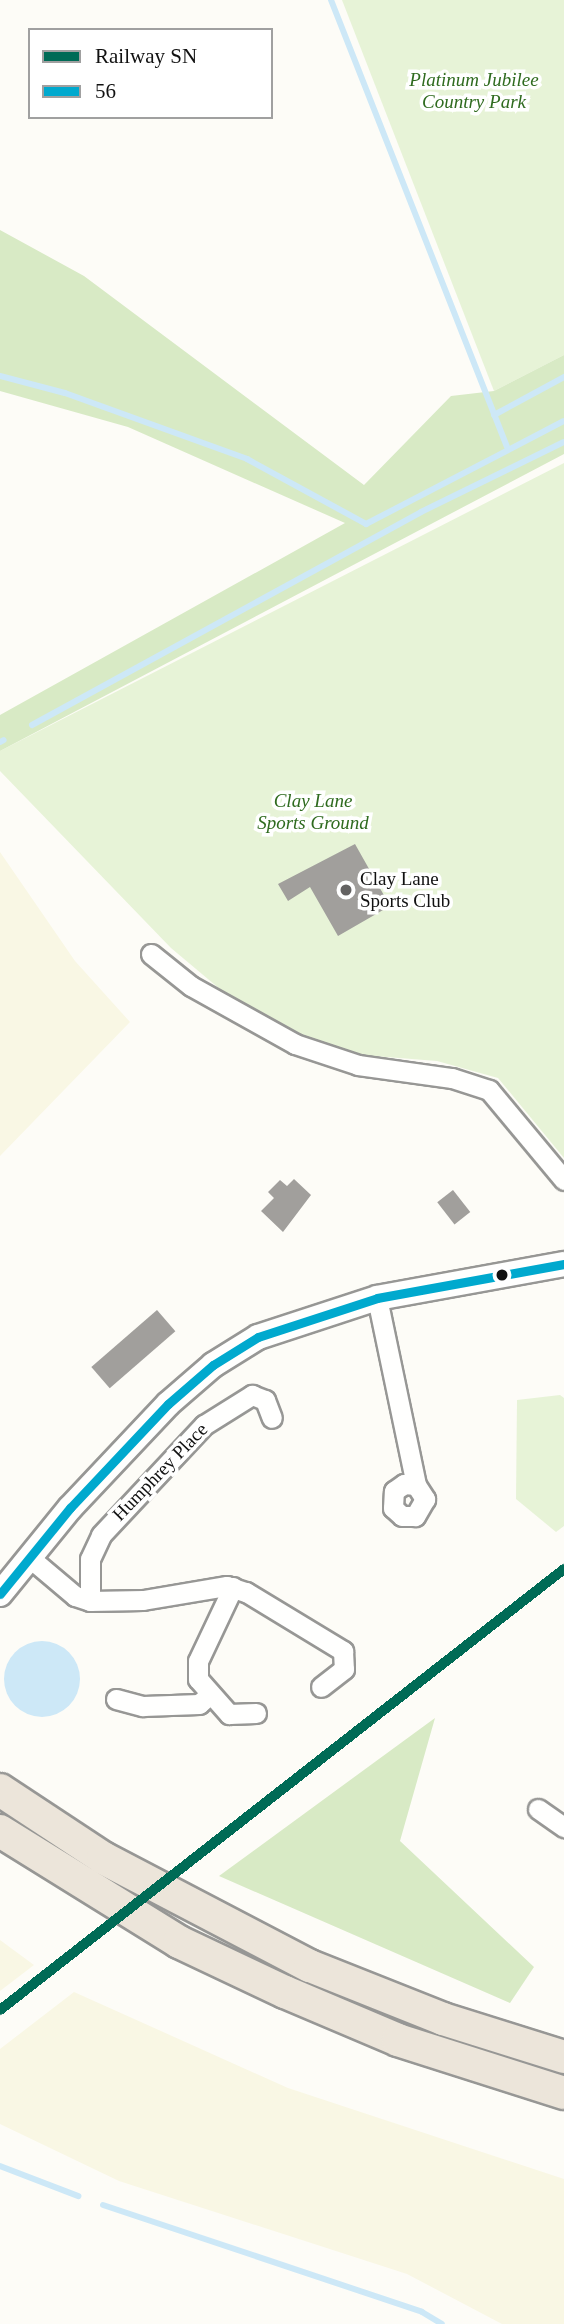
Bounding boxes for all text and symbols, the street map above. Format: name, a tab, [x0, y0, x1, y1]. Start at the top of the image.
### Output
legend	[28, 28, 273, 119]
text: Railway SN	[95, 44, 197, 68]
park label: Platinum Jubilee Country Park	[409, 69, 539, 113]
text: 56	[95, 79, 116, 103]
park label: Clay Lane Sports Ground	[257, 790, 369, 834]
place label: Clay Lane Sports Club	[360, 868, 450, 912]
marker: Clay Lane Sports Club	[338, 882, 354, 898]
unlabelled marker	[495, 1268, 509, 1282]
street label: Humphrey Place	[108, 1418, 212, 1526]

